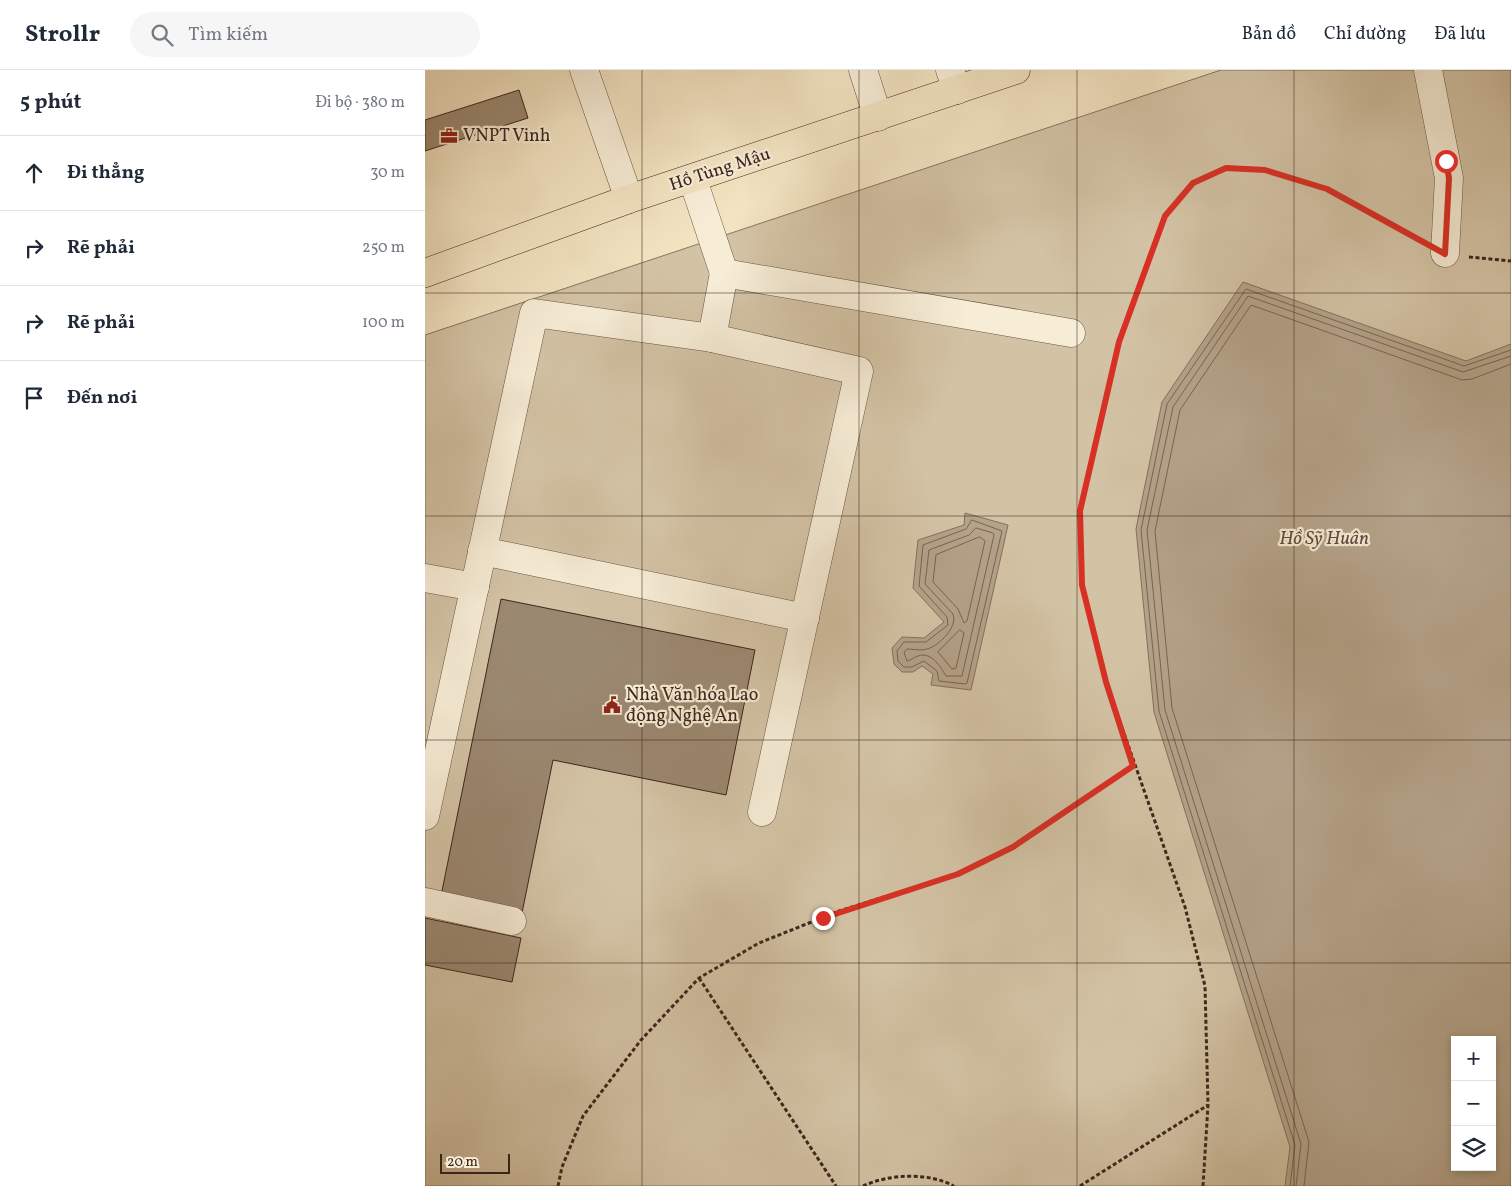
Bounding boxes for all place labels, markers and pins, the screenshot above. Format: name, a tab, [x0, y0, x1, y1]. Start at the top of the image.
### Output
place label: VNPT Vinh	[463, 124, 551, 149]
office icon: VNPT Vinh	[439, 126, 459, 146]
place label: Nhà Văn hóa Lao động Nghệ An	[626, 683, 758, 729]
public building icon: Nhà Văn hóa Lao động Nghệ An	[602, 695, 622, 715]

